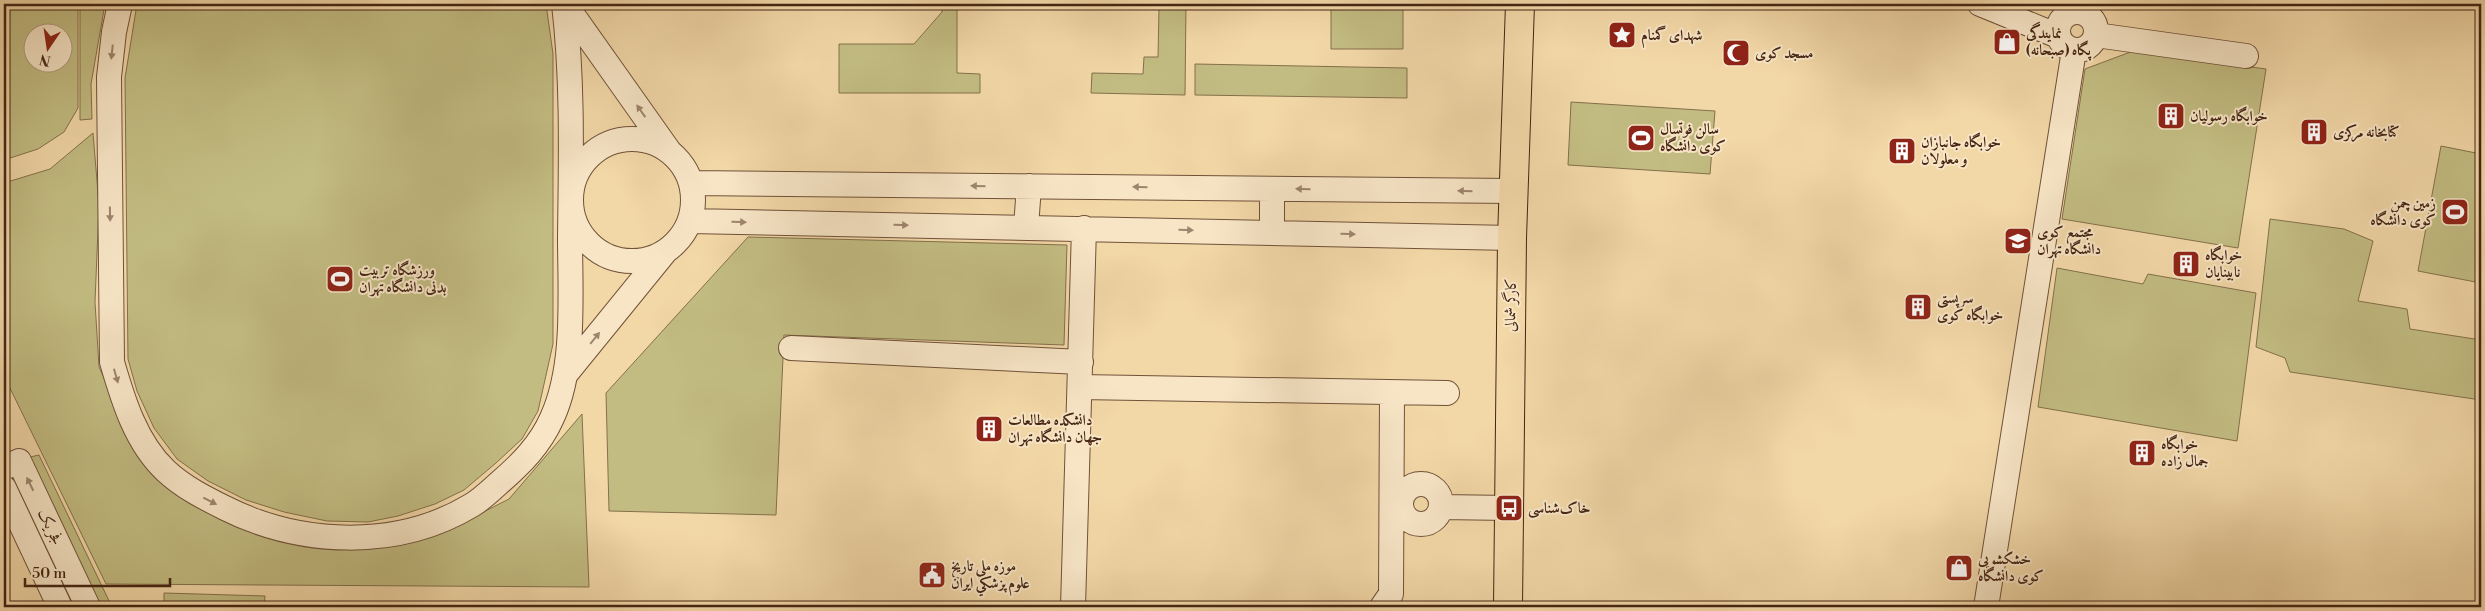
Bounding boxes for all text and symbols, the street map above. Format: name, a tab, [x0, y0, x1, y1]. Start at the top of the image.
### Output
place icon: شهدای گمنام	[1607, 20, 1637, 50]
place label: نمایندگی پگاه (صبحانه)	[2025, 21, 2092, 61]
north arrow	[22, 22, 72, 72]
place label: شهدای گمنام	[1641, 25, 1702, 48]
shop icon: نمایندگی پگاه (صبحانه)	[1992, 27, 2022, 57]
mosque icon: مسجد کوی	[1721, 38, 1751, 68]
one-way arrow	[108, 44, 116, 60]
place label: مسجد کوی	[1755, 44, 1814, 63]
text: N	[38, 50, 53, 70]
building icon: خوابگاه رسولیان	[2156, 101, 2186, 131]
one-way arrow	[636, 105, 646, 118]
place label: خوابگاه رسولیان	[2190, 106, 2268, 126]
building icon: کتابخانه مرکزی	[2299, 117, 2329, 147]
place label: سالن فوتسال کوی دانشگاه	[1660, 120, 1726, 156]
sports icon: سالن فوتسال کوی دانشگاه	[1626, 123, 1656, 153]
place label: کتابخانه مرکزی	[2333, 123, 2399, 142]
place label: خوابگاه جانبازان و معلولان	[1921, 132, 2001, 169]
building icon: خوابگاه جانبازان و معلولان	[1887, 136, 1917, 166]
one-way arrow	[969, 182, 985, 190]
one-way arrow	[1132, 183, 1148, 191]
one-way arrow	[1294, 185, 1310, 193]
one-way arrow	[1457, 187, 1473, 195]
place label: زمین چمن کوی دانشگاه	[2370, 194, 2436, 230]
sports icon: زمین چمن کوی دانشگاه	[2440, 197, 2470, 227]
one-way arrow	[106, 206, 114, 222]
one-way arrow	[731, 218, 747, 226]
one-way arrow	[893, 221, 909, 229]
place label: مجتمع کوی دانشگاه تهران	[2037, 223, 2101, 259]
one-way arrow	[1178, 226, 1194, 234]
school or university icon: مجتمع کوی دانشگاه تهران	[2003, 226, 2033, 256]
one-way arrow	[1341, 230, 1357, 238]
place label: خوابگاه نابینایان	[2205, 245, 2243, 282]
building icon: خوابگاه نابینایان	[2171, 249, 2201, 279]
place label: ورزشگاه تربیت بدنی دانشگاه تهران	[359, 260, 446, 297]
sports icon: ورزشگاه تربیت بدنی دانشگاه تهران	[325, 264, 355, 294]
street label: کارگر شمالی	[1500, 278, 1521, 332]
place label: سرپستی خوابگاه کوی	[1937, 289, 2003, 325]
building icon: سرپستی خوابگاه کوی	[1903, 292, 1933, 322]
one-way arrow	[589, 332, 600, 345]
one-way arrow	[112, 369, 120, 384]
place label: دانشکده مطالعات جهان دانشگاه تهران	[1008, 411, 1103, 447]
building icon: دانشکده مطالعات جهان دانشگاه تهران	[974, 414, 1004, 444]
place label: خوابگاه جمال زاده	[2161, 434, 2208, 471]
building icon: خوابگاه جمال زاده	[2127, 438, 2157, 468]
one-way arrow	[25, 477, 33, 491]
bus stop icon: خاک‌شناسی	[1494, 493, 1524, 523]
one-way arrow	[203, 497, 218, 505]
place label: خاک‌شناسی	[1528, 499, 1590, 519]
street label: فجر یک	[33, 506, 67, 548]
place label: خشکشویی کوی دانشگاه	[1977, 550, 2044, 586]
shop icon: خشکشویی کوی دانشگاه	[1944, 553, 1974, 583]
scale bar	[25, 556, 170, 588]
place label: موزه ملي تاريخ علوم پزشكي ايران	[951, 557, 1030, 597]
public building icon: موزه ملي تاريخ علوم پزشكي ايران	[917, 560, 947, 590]
text: 50 m	[32, 564, 66, 583]

